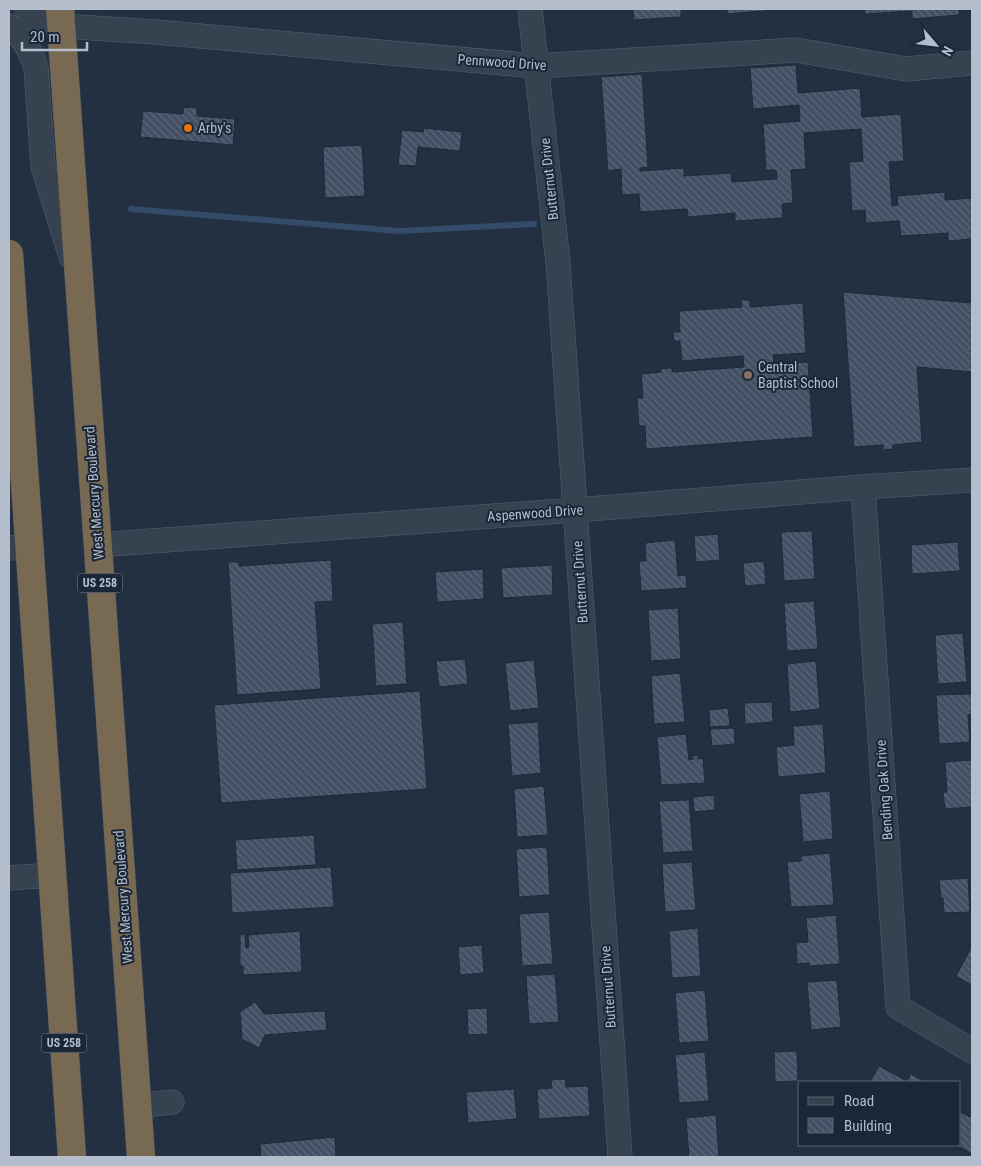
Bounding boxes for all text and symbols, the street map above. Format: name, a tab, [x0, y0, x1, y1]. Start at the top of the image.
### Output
scale bar	[22, 20, 88, 52]
north arrow	[911, 20, 961, 70]
text: 20 m	[30, 28, 60, 46]
text: N	[938, 44, 957, 59]
street label: Pennwood Drive	[457, 51, 547, 73]
place label: Arby's	[198, 120, 231, 136]
marker: Arby's	[182, 122, 194, 134]
street label: Butternut Drive	[537, 137, 561, 221]
place label: Central Baptist School	[758, 359, 838, 391]
marker: Central Baptist School	[742, 369, 754, 381]
street label: West Mercury Boulevard	[81, 426, 107, 560]
street label: Aspenwood Drive	[487, 502, 584, 524]
street label: Butternut Drive	[569, 540, 591, 624]
road number: US 258	[78, 574, 122, 592]
street label: Bending Oak Drive	[872, 739, 895, 841]
street label: West Mercury Boulevard	[110, 830, 136, 964]
street label: Butternut Drive	[597, 945, 619, 1029]
road number: US 258	[42, 1034, 86, 1052]
legend	[798, 1081, 961, 1146]
text: Road	[844, 1092, 874, 1110]
text: Building	[844, 1117, 892, 1135]

